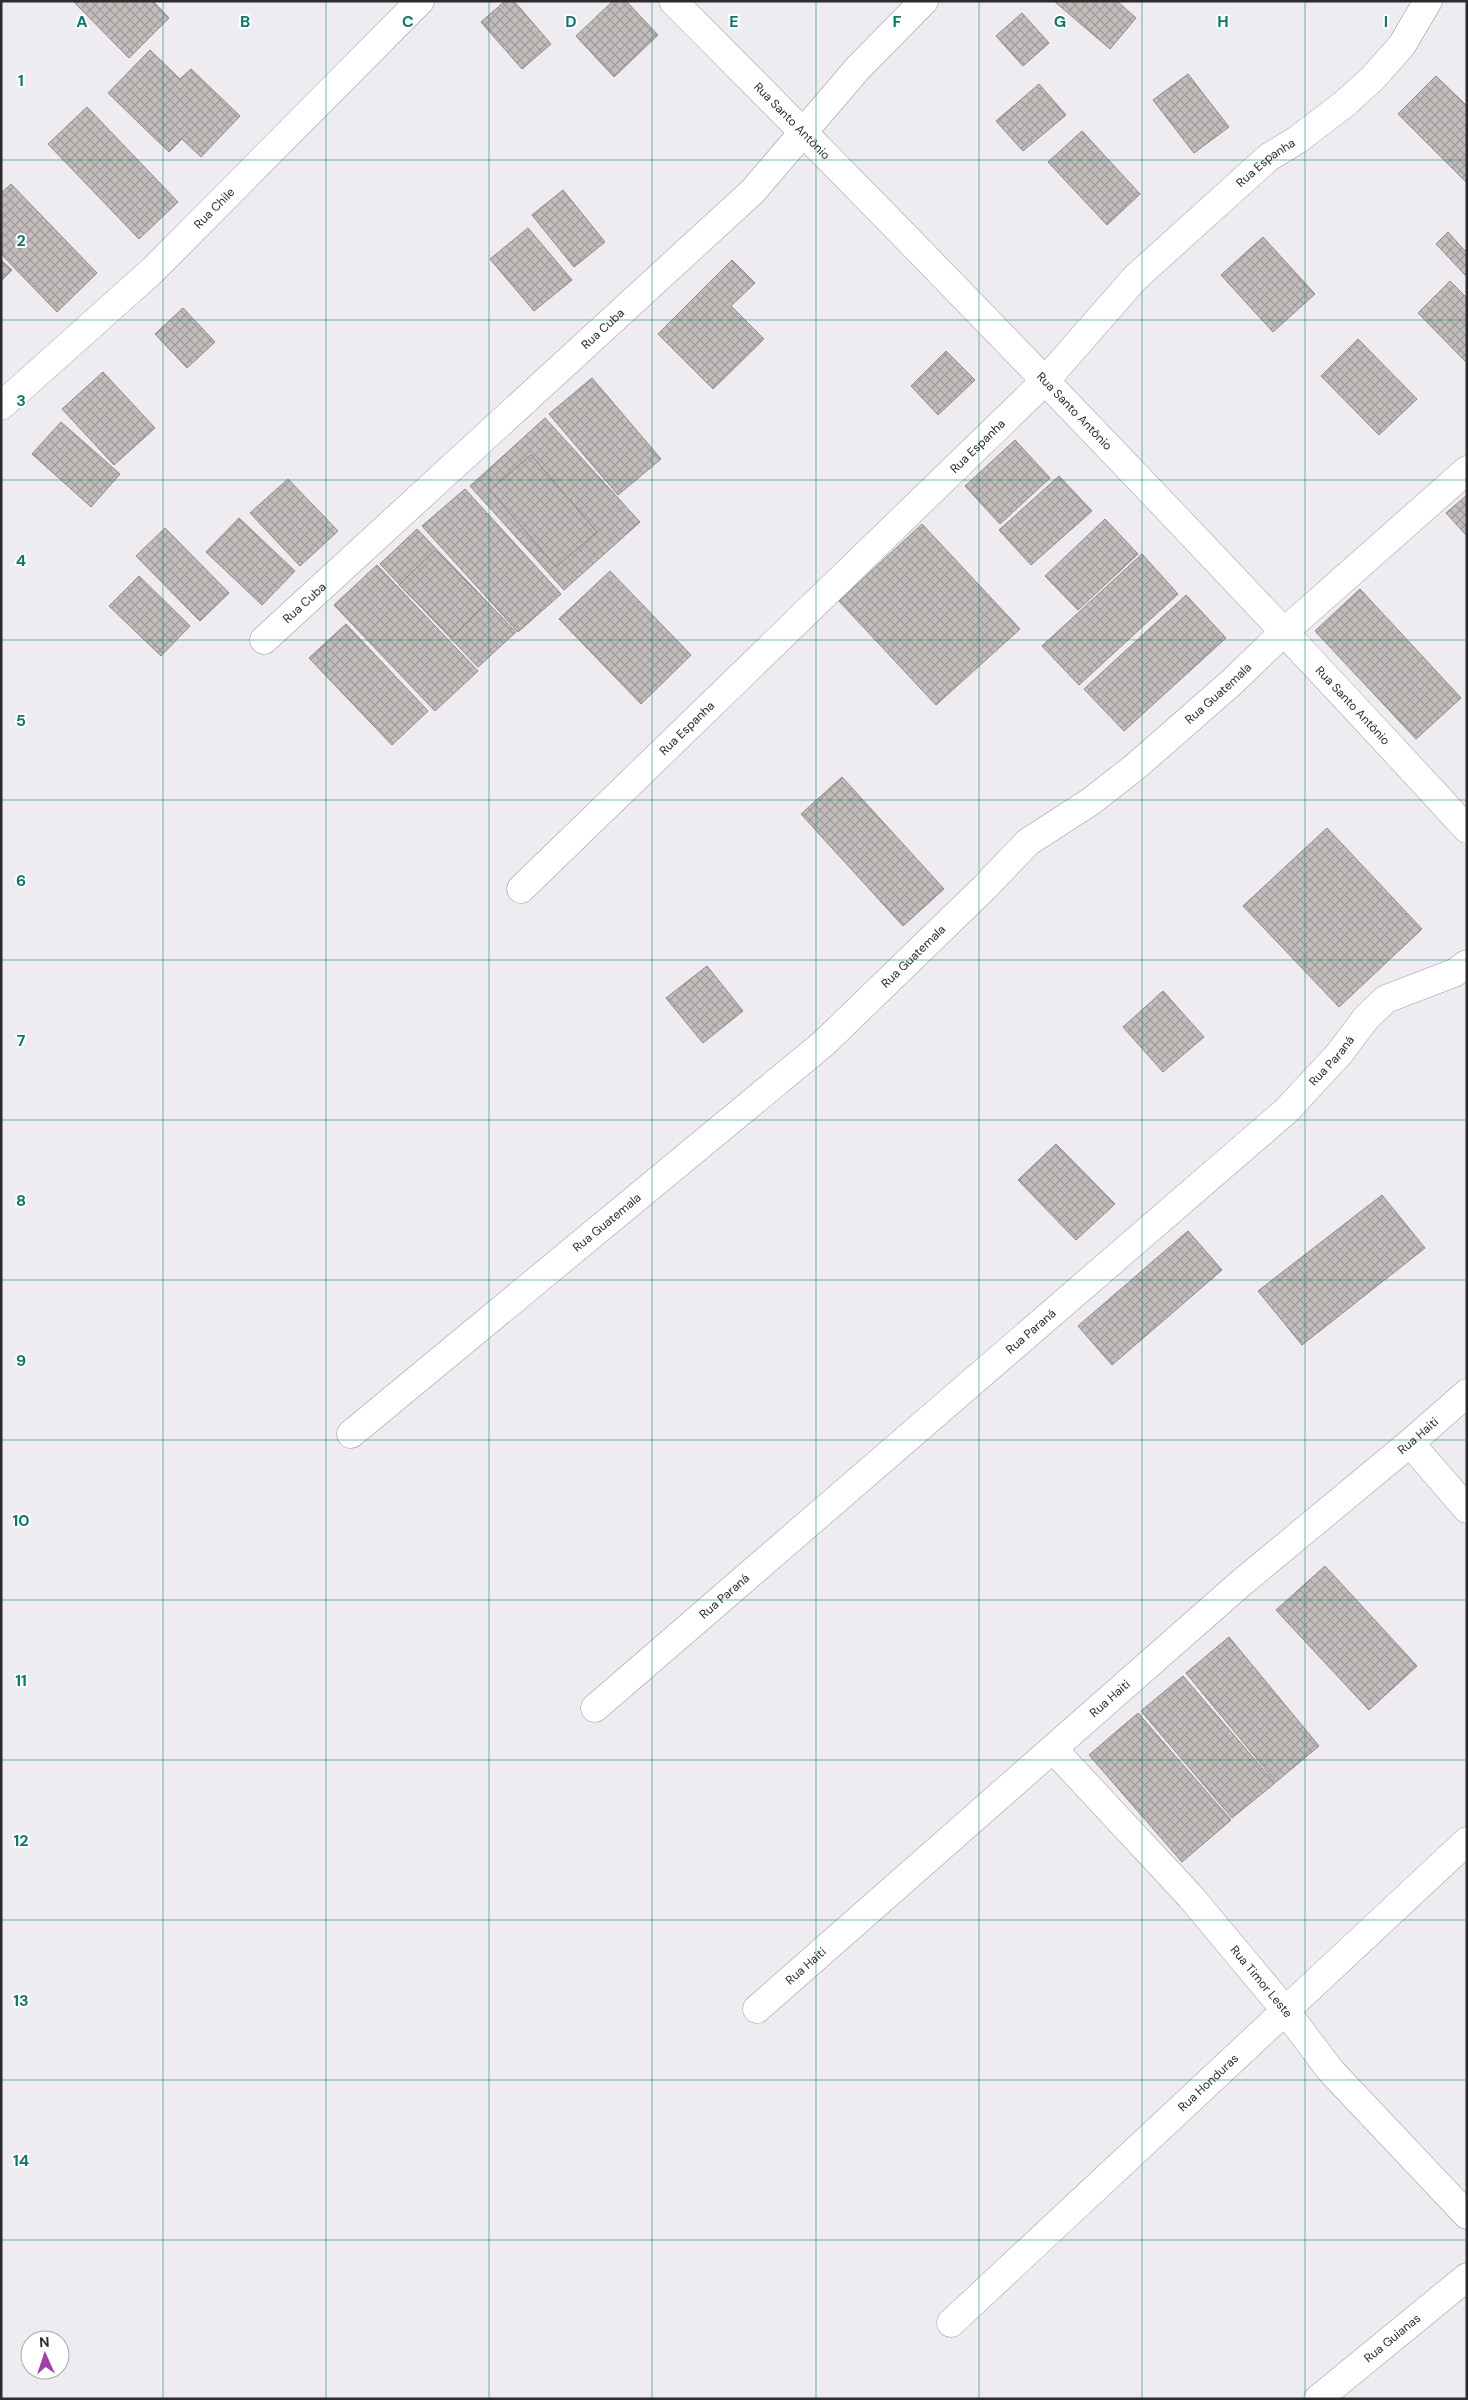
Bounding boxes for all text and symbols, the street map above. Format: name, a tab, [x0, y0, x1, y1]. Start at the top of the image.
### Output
text: A	[76, 11, 88, 32]
text: B	[240, 11, 250, 32]
text: C	[402, 11, 414, 32]
text: D	[565, 11, 577, 32]
text: E	[729, 11, 739, 32]
text: F	[893, 11, 902, 32]
text: G	[1054, 11, 1066, 32]
text: H	[1217, 11, 1229, 32]
text: I	[1384, 11, 1388, 32]
text: 1	[18, 70, 24, 91]
street label: Rua Santo Antônio	[750, 79, 834, 163]
street label: Rua Espanha	[1233, 135, 1298, 191]
street label: Rua Chile	[190, 184, 238, 232]
text: 2	[16, 230, 26, 251]
street label: Rua Cuba	[578, 305, 628, 353]
street label: Rua Santo Antônio	[1033, 369, 1116, 454]
text: 3	[16, 390, 26, 411]
street label: Rua Espanha	[947, 416, 1009, 477]
text: 4	[16, 550, 26, 571]
street label: Rua Cuba	[279, 579, 330, 627]
street label: Rua Guatemala	[1182, 660, 1255, 727]
street label: Rua Santo Antônio	[1312, 663, 1393, 748]
street label: Rua Espanha	[656, 698, 718, 759]
text: 5	[16, 710, 26, 731]
text: 6	[16, 870, 26, 891]
street label: Rua Guatemala	[878, 922, 949, 991]
text: 7	[17, 1030, 26, 1051]
street label: Rua Paraná	[1305, 1033, 1358, 1089]
text: 8	[16, 1190, 26, 1211]
street label: Rua Guatemala	[569, 1190, 644, 1255]
street label: Rua Paraná	[1002, 1305, 1059, 1358]
text: 9	[16, 1350, 26, 1371]
street label: Rua Haiti	[1394, 1414, 1442, 1458]
text: 10	[12, 1510, 30, 1531]
street label: Rua Paraná	[696, 1570, 753, 1622]
text: 11	[15, 1670, 27, 1691]
street label: Rua Haiti	[1086, 1676, 1134, 1721]
text: 12	[13, 1830, 29, 1851]
street label: Rua Timor Leste	[1227, 1942, 1296, 2021]
street label: Rua Haiti	[782, 1944, 830, 1988]
text: 13	[13, 1990, 29, 2011]
street label: Rua Honduras	[1174, 2050, 1242, 2115]
text: 14	[13, 2150, 29, 2171]
street label: Rua Guianas	[1361, 2310, 1424, 2366]
north arrow	[20, 2330, 70, 2380]
text: N	[39, 2333, 50, 2351]

